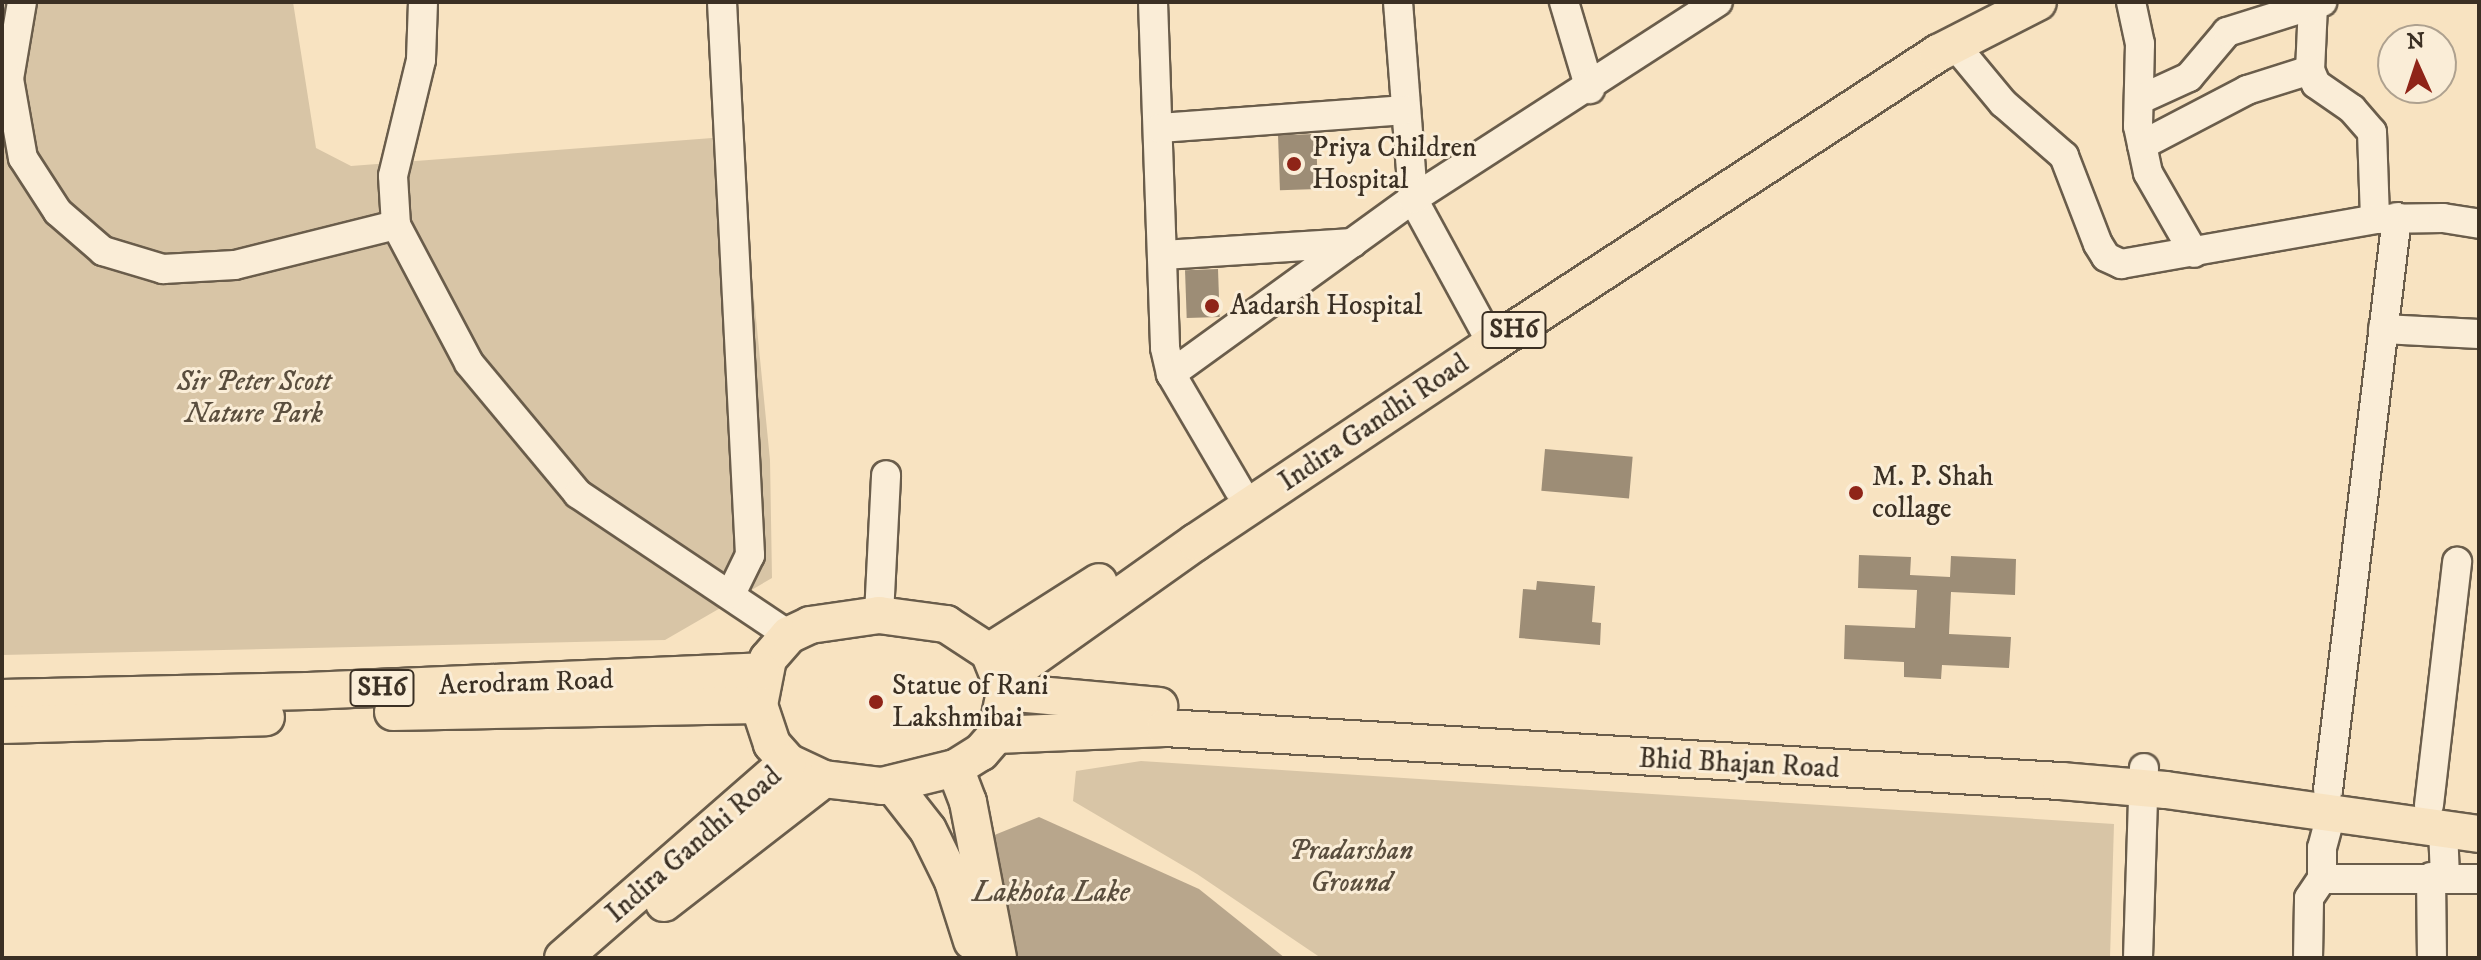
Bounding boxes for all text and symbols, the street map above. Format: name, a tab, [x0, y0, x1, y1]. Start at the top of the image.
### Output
north arrow	[2377, 24, 2457, 104]
text: N	[2406, 28, 2426, 55]
place label: Priya Children Hospital	[1312, 131, 1477, 197]
marker: Priya Children Hospital	[1283, 153, 1305, 175]
place label: Aadarsh Hospital	[1230, 289, 1423, 323]
marker: Aadarsh Hospital	[1201, 295, 1223, 317]
road number: SH6	[1480, 308, 1548, 352]
street label: Indira Gandhi Road	[1273, 347, 1475, 499]
park label: Sir Peter Scott Nature Park	[177, 365, 331, 431]
place label: M. P. Shah collage	[1872, 460, 1994, 526]
marker: M. P. Shah collage	[1847, 484, 1865, 502]
street label: Aerodram Road	[438, 663, 614, 703]
road number: SH6	[348, 666, 416, 710]
place label: Statue of Rani Lakshmibai	[892, 669, 1048, 735]
marker: Statue of Rani Lakshmibai	[867, 693, 885, 711]
street label: Bhid Bhajan Road	[1638, 742, 1840, 786]
street label: Indira Gandhi Road	[599, 760, 789, 930]
park label: Pradarshan Ground	[1289, 834, 1413, 900]
water label: Lakhota Lake	[972, 875, 1130, 911]

